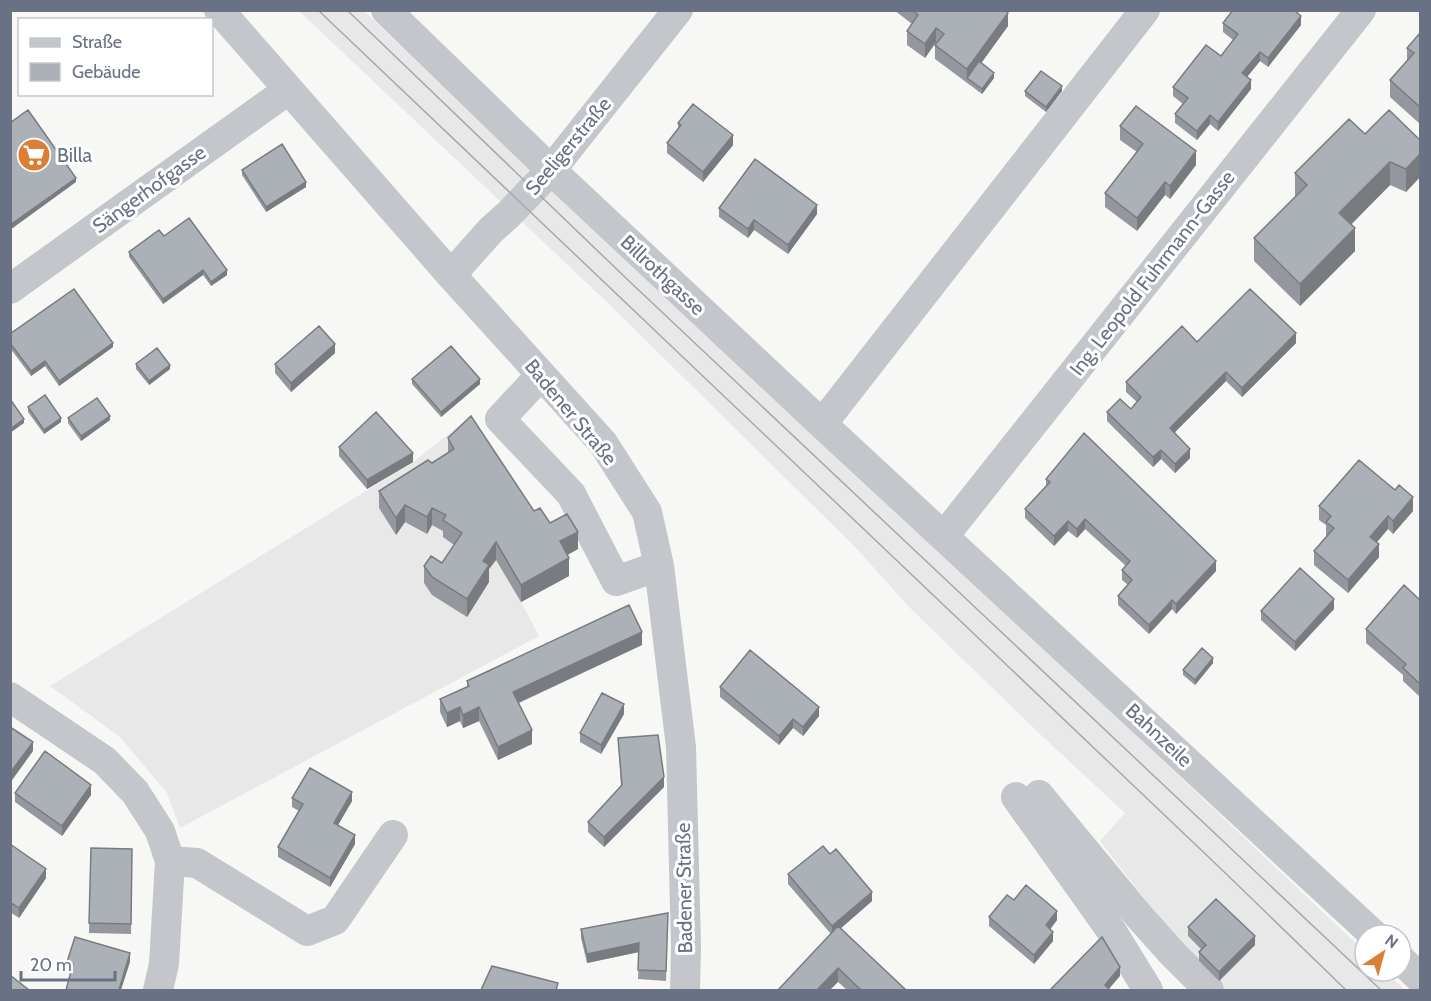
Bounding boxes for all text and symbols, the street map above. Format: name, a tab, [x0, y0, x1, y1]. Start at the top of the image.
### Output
legend	[18, 18, 213, 96]
text: Straße	[72, 31, 122, 53]
text: Gebäude	[72, 61, 141, 83]
street label: Seeligerstraße	[520, 92, 616, 200]
supermarket icon: Billa	[16, 137, 52, 173]
street label: Sängerhofgasse	[88, 140, 210, 238]
place label: Billa	[57, 143, 92, 167]
street label: Ing. Leopold Fuhrmann-Gasse	[1065, 166, 1239, 380]
street label: Billrothgasse	[616, 230, 710, 320]
street label: Badener Straße	[520, 354, 622, 470]
street label: Bahnzeile	[1121, 698, 1197, 772]
street label: Badener Straße	[671, 822, 697, 954]
north arrow	[1353, 923, 1413, 983]
text: N	[1381, 930, 1402, 952]
scale bar	[21, 944, 116, 982]
text: 20 m	[30, 954, 72, 976]

